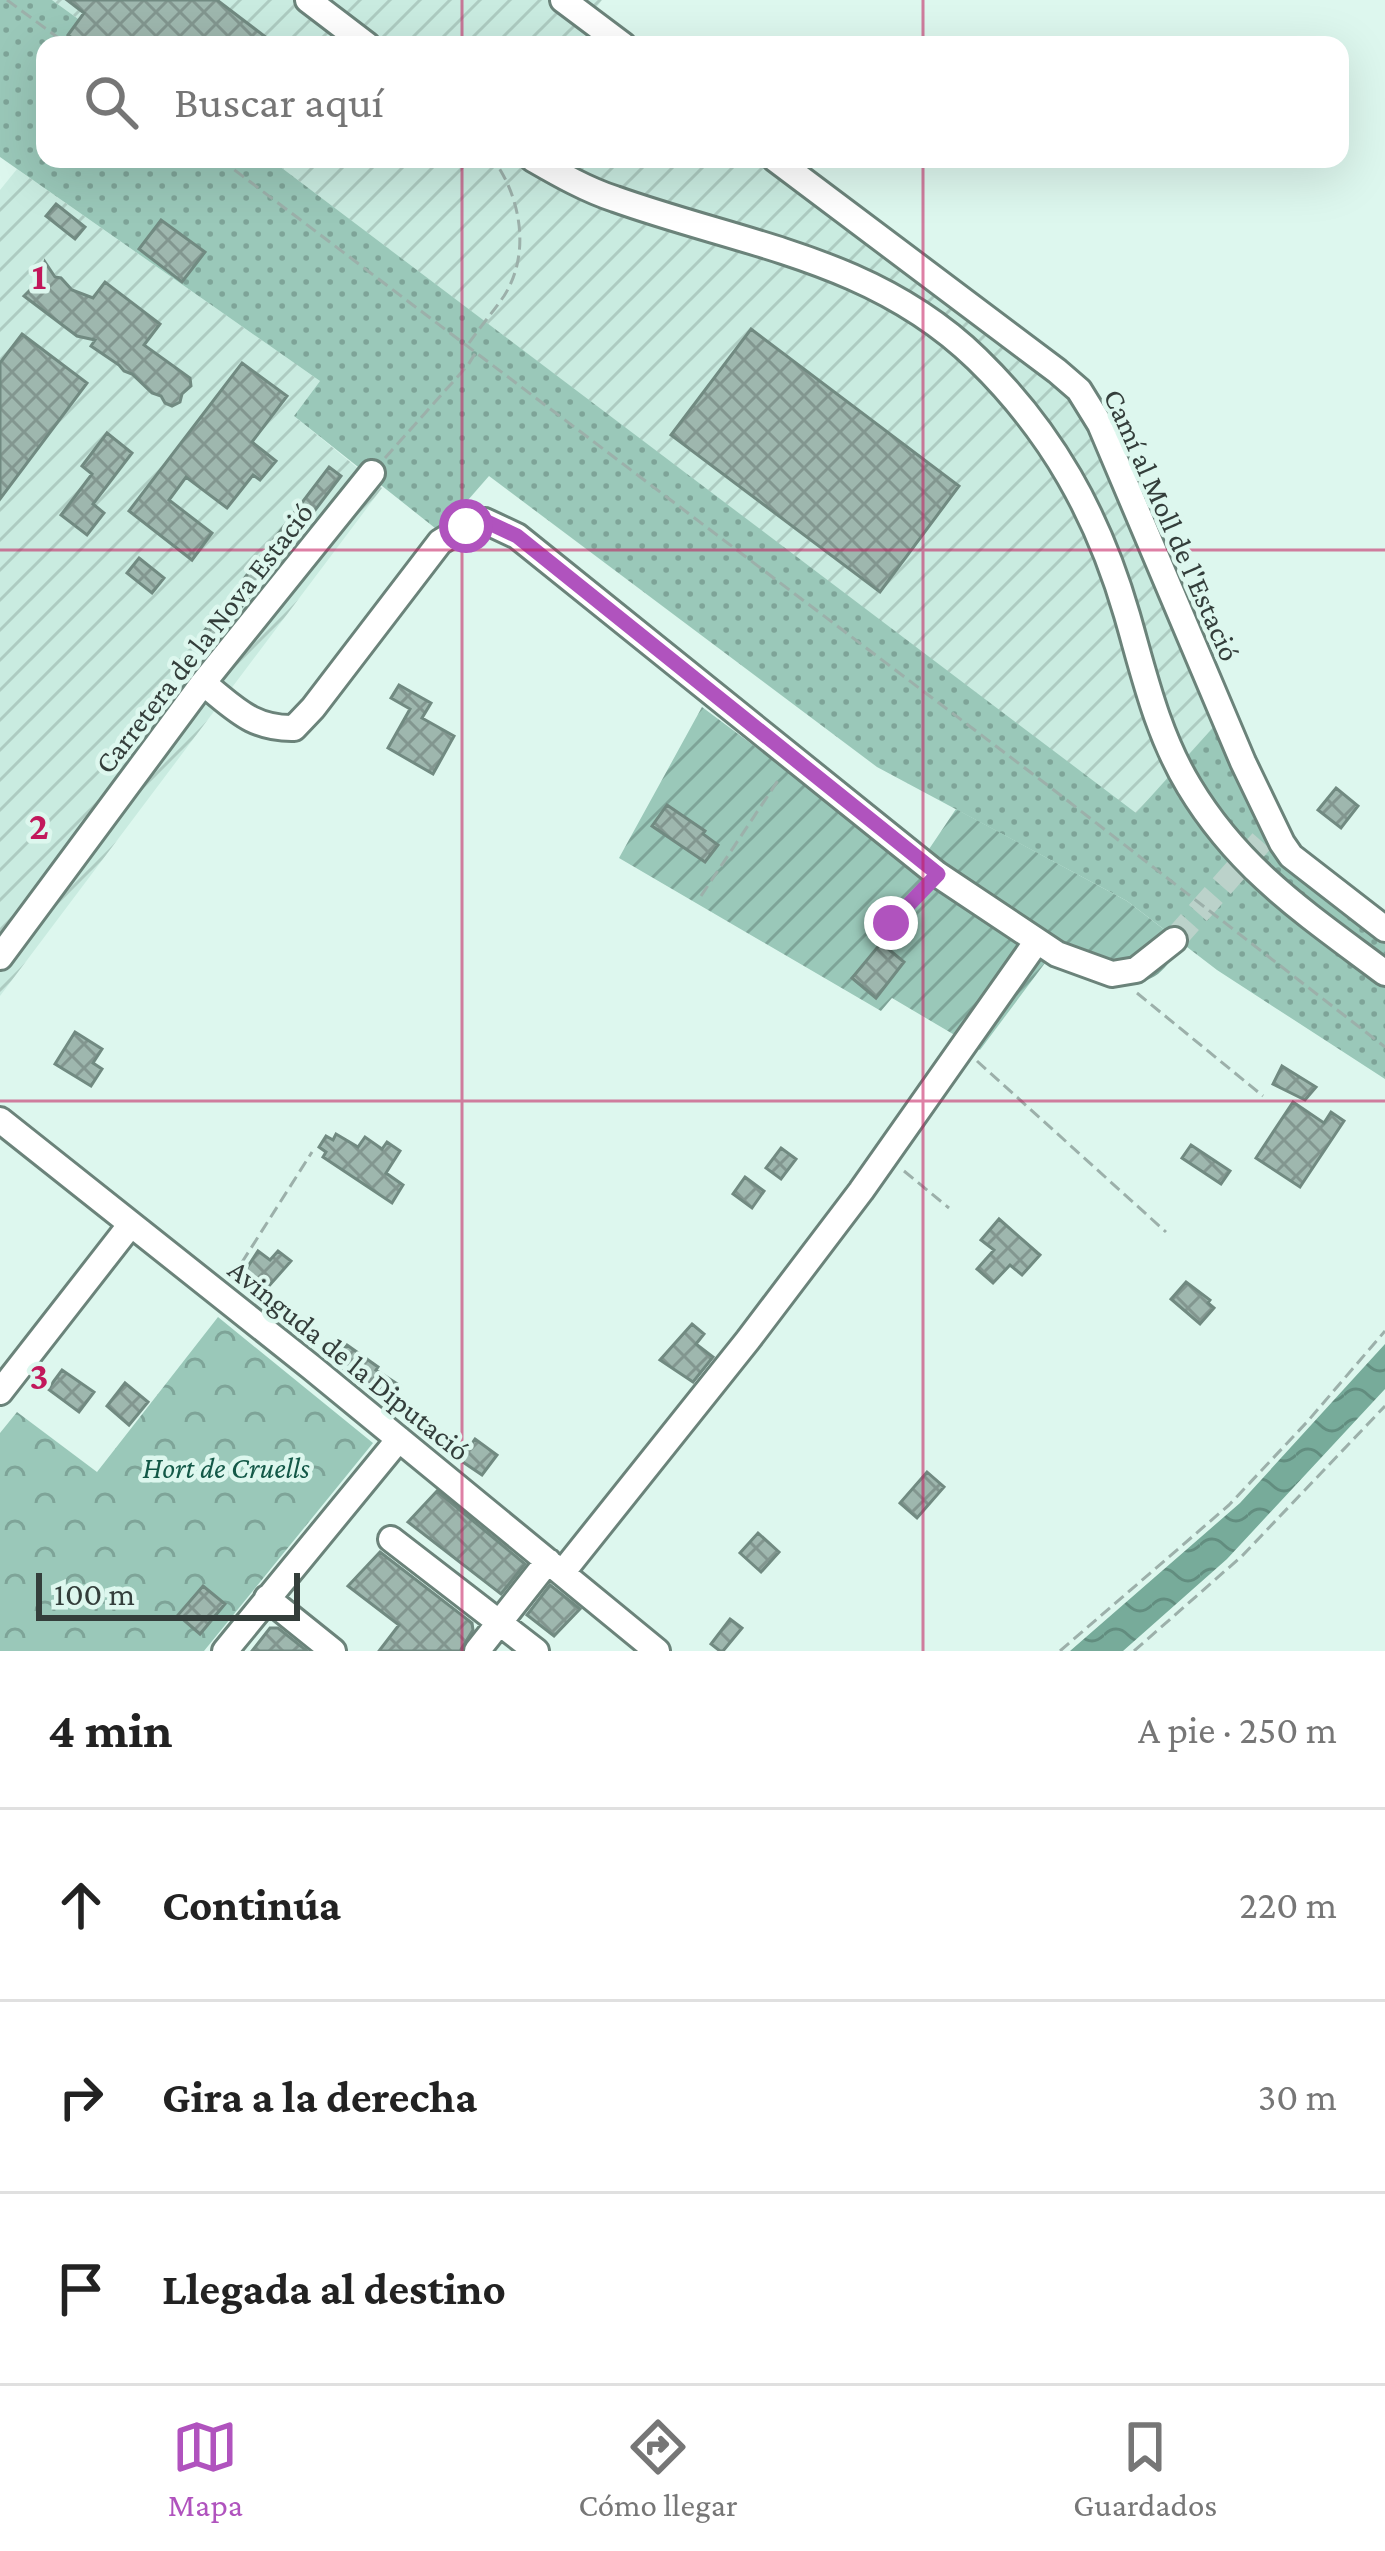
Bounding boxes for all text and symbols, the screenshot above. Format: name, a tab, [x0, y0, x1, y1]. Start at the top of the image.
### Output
search box	[36, 36, 1349, 168]
icon: search	[78, 69, 144, 135]
text: Buscar aquí	[174, 77, 384, 127]
text: 1	[32, 254, 46, 297]
street label: Camí al Moll de l'Estació	[1098, 384, 1247, 666]
street label: Carretera de la Nova Estació	[88, 496, 319, 780]
route start	[439, 499, 493, 553]
text: 2	[29, 804, 49, 847]
route end	[864, 896, 918, 950]
street label: Avinguda de la Diputació	[222, 1252, 476, 1468]
text: 3	[29, 1354, 49, 1397]
park label: Hort de Cruells	[143, 1451, 310, 1484]
scale bar	[36, 1567, 300, 1620]
text: 100 m	[54, 1575, 135, 1612]
text: 4 min	[48, 1701, 173, 1758]
text: A pie · 250 m	[1138, 1708, 1337, 1751]
icon: ahead	[48, 1872, 114, 1938]
text: Continúa	[162, 1880, 341, 1930]
text: 220 m	[1239, 1883, 1337, 1926]
icon: right	[48, 2064, 114, 2130]
text: Gira a la derecha	[162, 2072, 477, 2122]
text: 30 m	[1258, 2075, 1337, 2118]
icon: arrive	[48, 2256, 114, 2322]
text: Llegada al destino	[162, 2264, 506, 2314]
tab: Mapa	[168, 2414, 243, 2523]
tab: Cómo llegar	[578, 2414, 738, 2523]
tab: Guardados	[1073, 2414, 1217, 2523]

